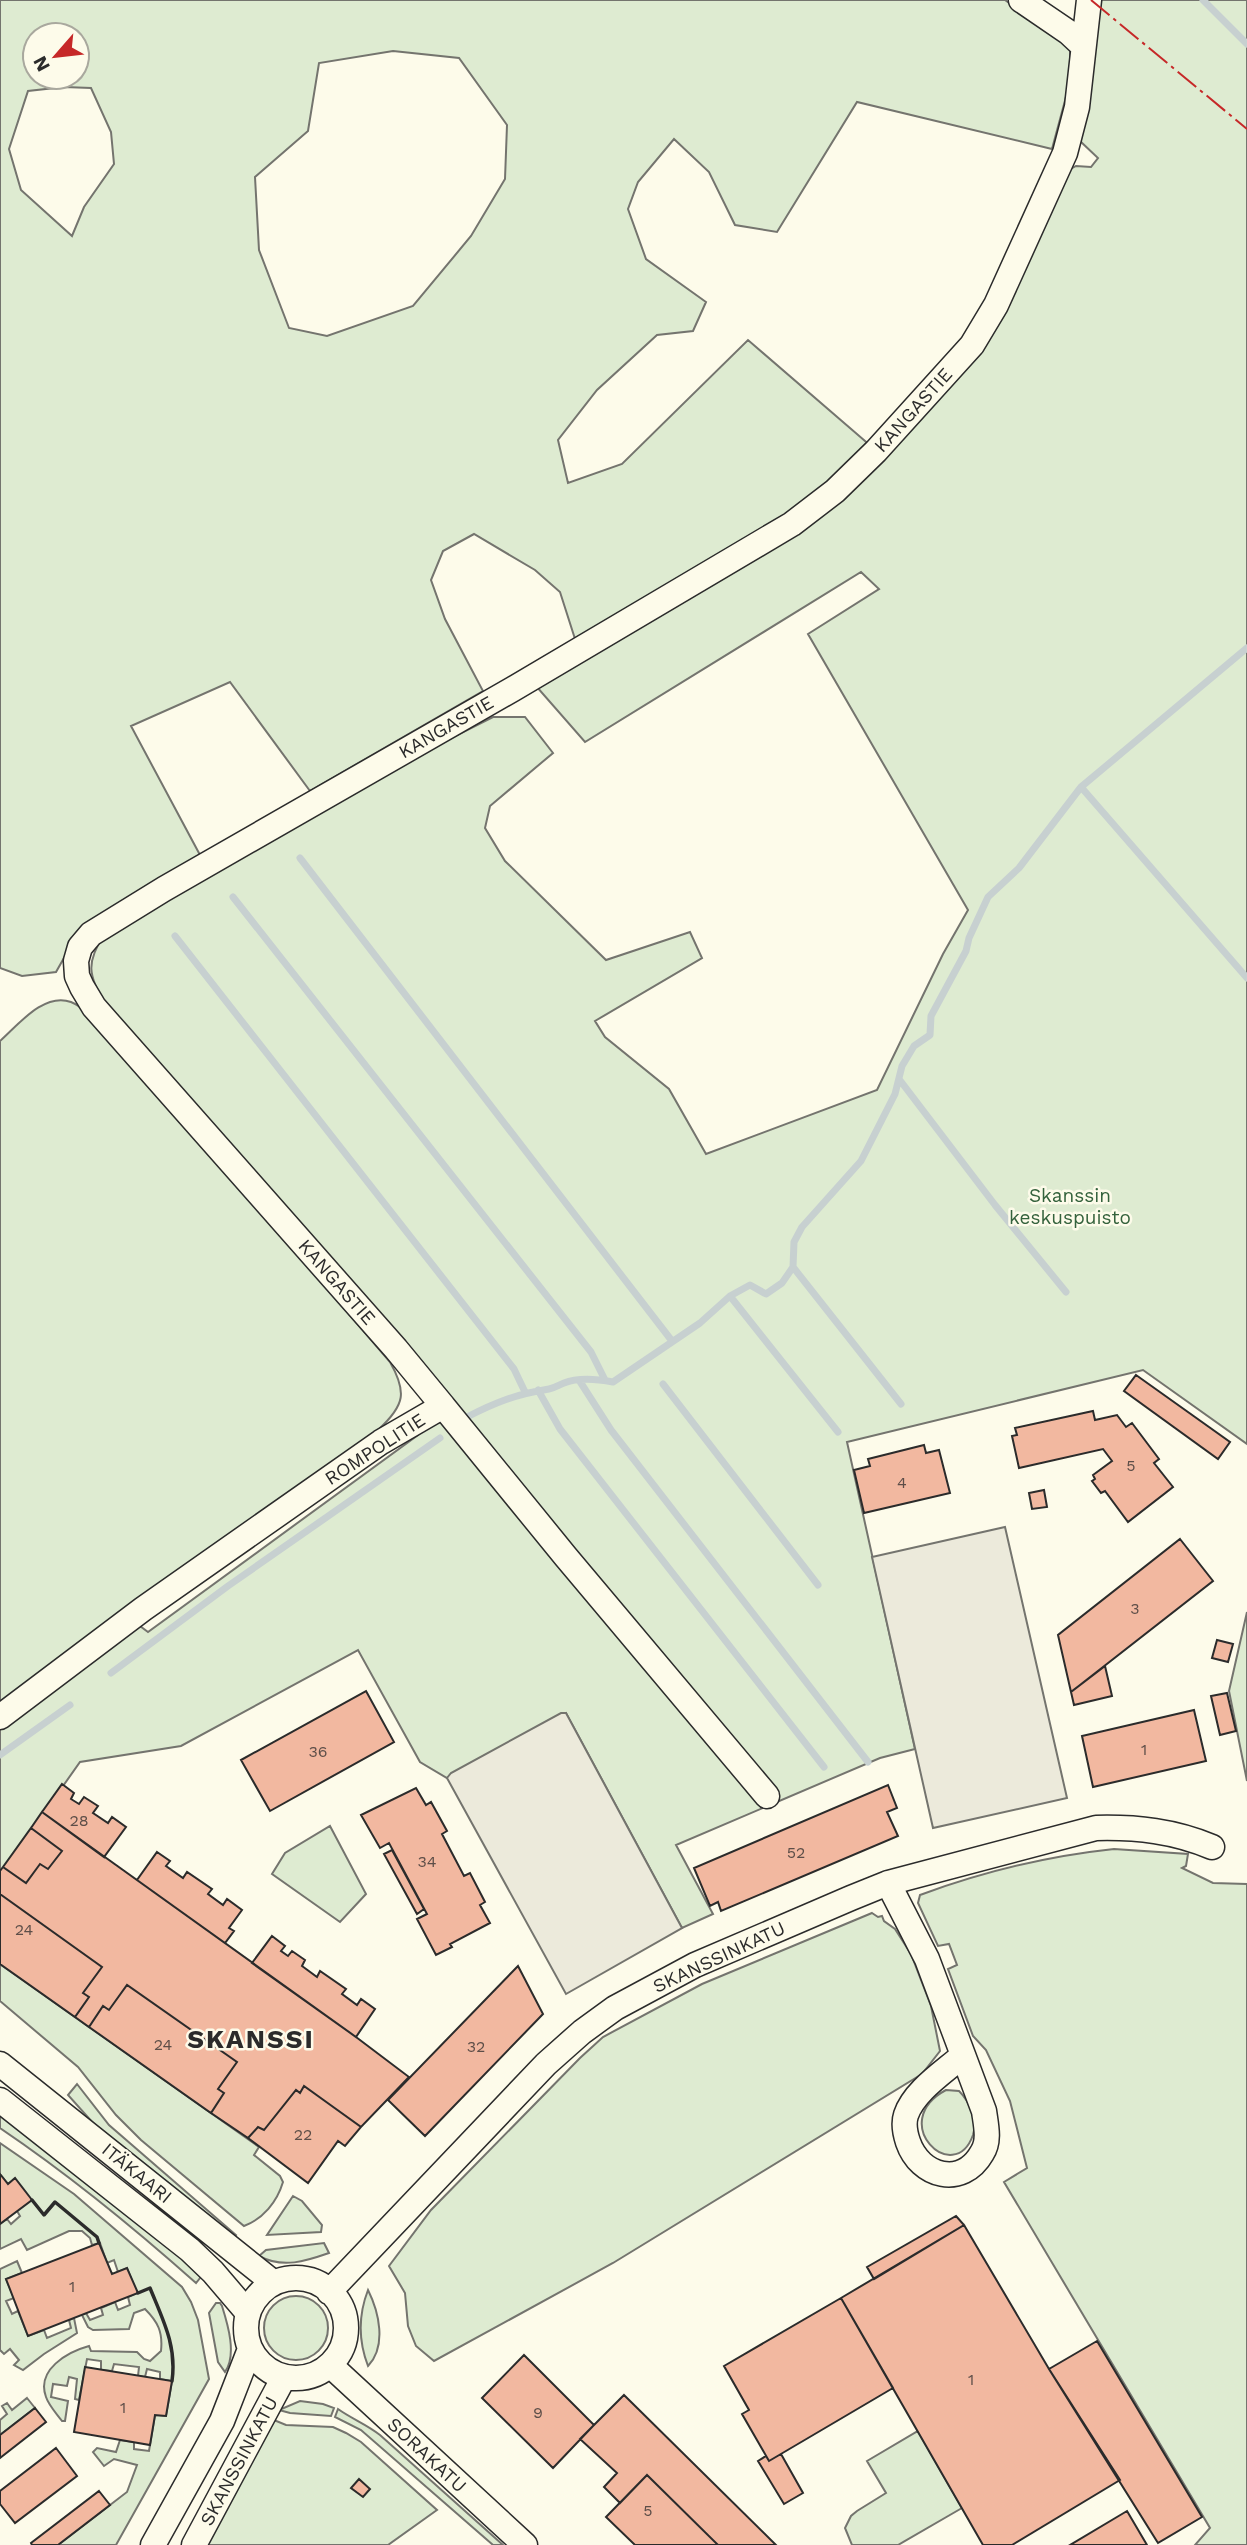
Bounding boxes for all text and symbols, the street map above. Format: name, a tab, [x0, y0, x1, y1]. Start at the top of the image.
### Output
north arrow	[21, 21, 91, 91]
text: N	[28, 52, 55, 75]
street label: KANGASTIE	[869, 363, 957, 457]
street label: KANGASTIE	[394, 691, 498, 763]
park label: Skanssin keskuspuisto	[1009, 1184, 1131, 1229]
street label: KANGASTIE	[294, 1234, 380, 1330]
street label: ROMPOLITIE	[321, 1408, 429, 1490]
house number: 5	[1126, 1456, 1136, 1475]
house number: 4	[897, 1473, 907, 1492]
house number: 3	[1130, 1599, 1140, 1618]
house number: 1	[1141, 1740, 1147, 1759]
house number: 36	[308, 1742, 328, 1761]
house number: 28	[69, 1811, 89, 1830]
house number: 52	[787, 1843, 805, 1862]
house number: 34	[417, 1852, 437, 1871]
street label: SKANSSINKATU	[649, 1916, 789, 1998]
house number: 24	[15, 1920, 34, 1939]
district label: SKANSSI	[187, 2024, 315, 2054]
house number: 24	[154, 2035, 173, 2054]
house number: 32	[467, 2037, 485, 2056]
house number: 22	[294, 2125, 312, 2144]
street label: ITÄKAARI	[97, 2138, 177, 2208]
house number: 1	[69, 2277, 75, 2296]
house number: 1	[968, 2370, 974, 2389]
street label: SKANSSINKATU	[195, 2392, 283, 2530]
house number: 1	[120, 2398, 126, 2417]
house number: 9	[533, 2403, 543, 2422]
street label: SORAKATU	[383, 2413, 471, 2497]
house number: 5	[643, 2501, 653, 2520]

